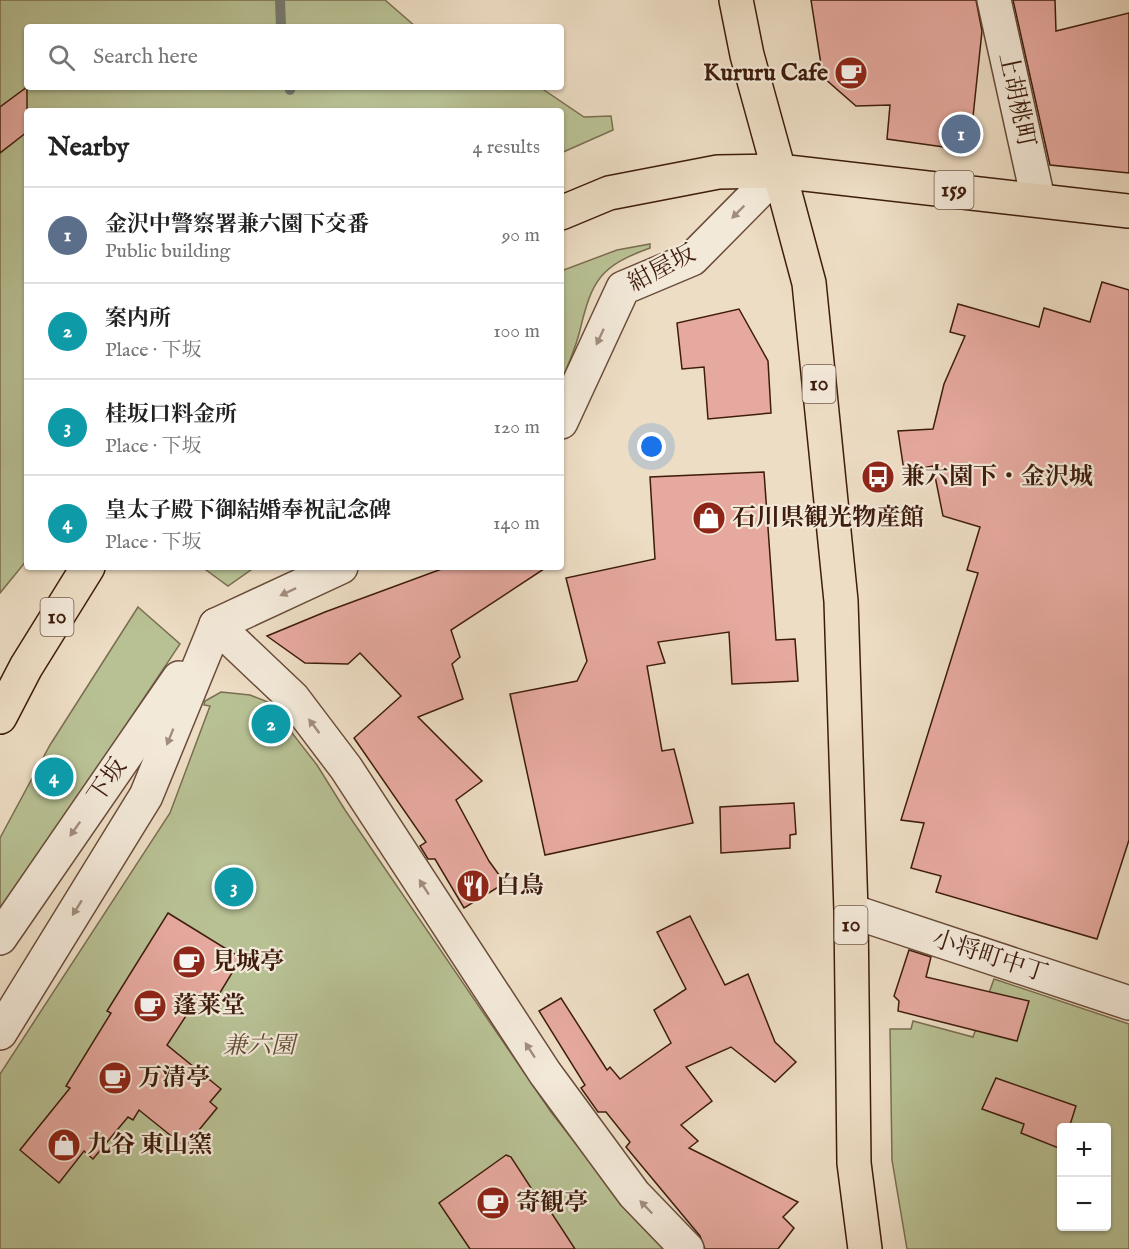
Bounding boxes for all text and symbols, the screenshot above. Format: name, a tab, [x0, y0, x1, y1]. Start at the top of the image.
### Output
search box	[24, 24, 564, 90]
icon: search	[45, 41, 78, 74]
text: Search here	[93, 43, 198, 71]
street label: 上胡桃町	[991, 50, 1041, 150]
cafe icon: Kururu Cafe	[833, 55, 869, 91]
place label: Kururu Cafe	[703, 58, 828, 89]
pin: 1	[942, 112, 980, 156]
text: Nearby	[48, 131, 129, 164]
text: 4 results	[473, 135, 540, 160]
road number: 159	[934, 171, 974, 209]
one-way arrow	[732, 205, 746, 219]
text: 金沢中警察署兼六園下交番	[105, 211, 369, 239]
text: 1	[64, 223, 71, 248]
text: 90 m	[502, 223, 540, 248]
street label: 紺屋坂	[623, 238, 701, 300]
text: Public building	[105, 239, 230, 264]
text: 案内所	[105, 305, 171, 333]
text: 2	[63, 319, 72, 344]
text: 100 m	[493, 319, 540, 344]
one-way arrow	[595, 328, 605, 346]
text: Place · 下坂	[105, 338, 202, 363]
road number: 10	[802, 365, 836, 403]
text: 桂坂口料金所	[105, 401, 237, 429]
text: 3	[64, 415, 71, 440]
text: 120 m	[494, 415, 540, 440]
your location	[637, 432, 666, 461]
text: Place · 下坂	[105, 434, 202, 459]
bus stop icon: 兼六園下・金沢城	[860, 459, 896, 495]
place label: 兼六園下・金沢城	[901, 462, 1093, 493]
text: 皇太子殿下御結婚奉祝記念碑	[105, 497, 391, 525]
shop icon: 石川県観光物産館	[691, 500, 727, 536]
place label: 石川県観光物産館	[732, 503, 924, 534]
text: 4	[63, 511, 72, 536]
text: 140 m	[493, 511, 540, 536]
text: Place · 下坂	[105, 530, 202, 555]
one-way arrow	[279, 587, 296, 596]
road number: 10	[40, 598, 74, 636]
pin: 2	[252, 702, 290, 746]
one-way arrow	[308, 718, 321, 734]
one-way arrow	[165, 729, 175, 747]
street label: 下坂	[82, 752, 134, 810]
pin: 4	[34, 754, 74, 800]
one-way arrow	[69, 820, 81, 836]
pin: 3	[214, 864, 254, 910]
restaurant icon: 白鳥	[455, 868, 491, 904]
place label: 白鳥	[496, 871, 544, 902]
one-way arrow	[419, 879, 430, 895]
one-way arrow	[71, 900, 82, 916]
road number: 10	[834, 906, 868, 944]
street label: 小将町中丁	[928, 924, 1052, 990]
cafe icon: 見城亭	[171, 944, 207, 980]
place label: 見城亭	[212, 947, 284, 978]
cafe icon: 蓬莱堂	[132, 988, 168, 1024]
place label: 蓬莱堂	[173, 991, 245, 1022]
park label: 兼六園	[223, 1031, 299, 1062]
one-way arrow	[525, 1042, 536, 1059]
cafe icon: 万清亭	[97, 1060, 133, 1096]
place label: 万清亭	[138, 1063, 210, 1094]
map controls	[1057, 1123, 1111, 1231]
button: +	[1057, 1123, 1111, 1177]
shop icon: 九谷 東山窯	[46, 1127, 82, 1163]
place label: 九谷 東山窯	[87, 1130, 212, 1161]
button: −	[1057, 1177, 1111, 1231]
cafe icon: 寄観亭	[475, 1185, 511, 1221]
place label: 寄観亭	[516, 1188, 588, 1219]
one-way arrow	[640, 1200, 654, 1214]

